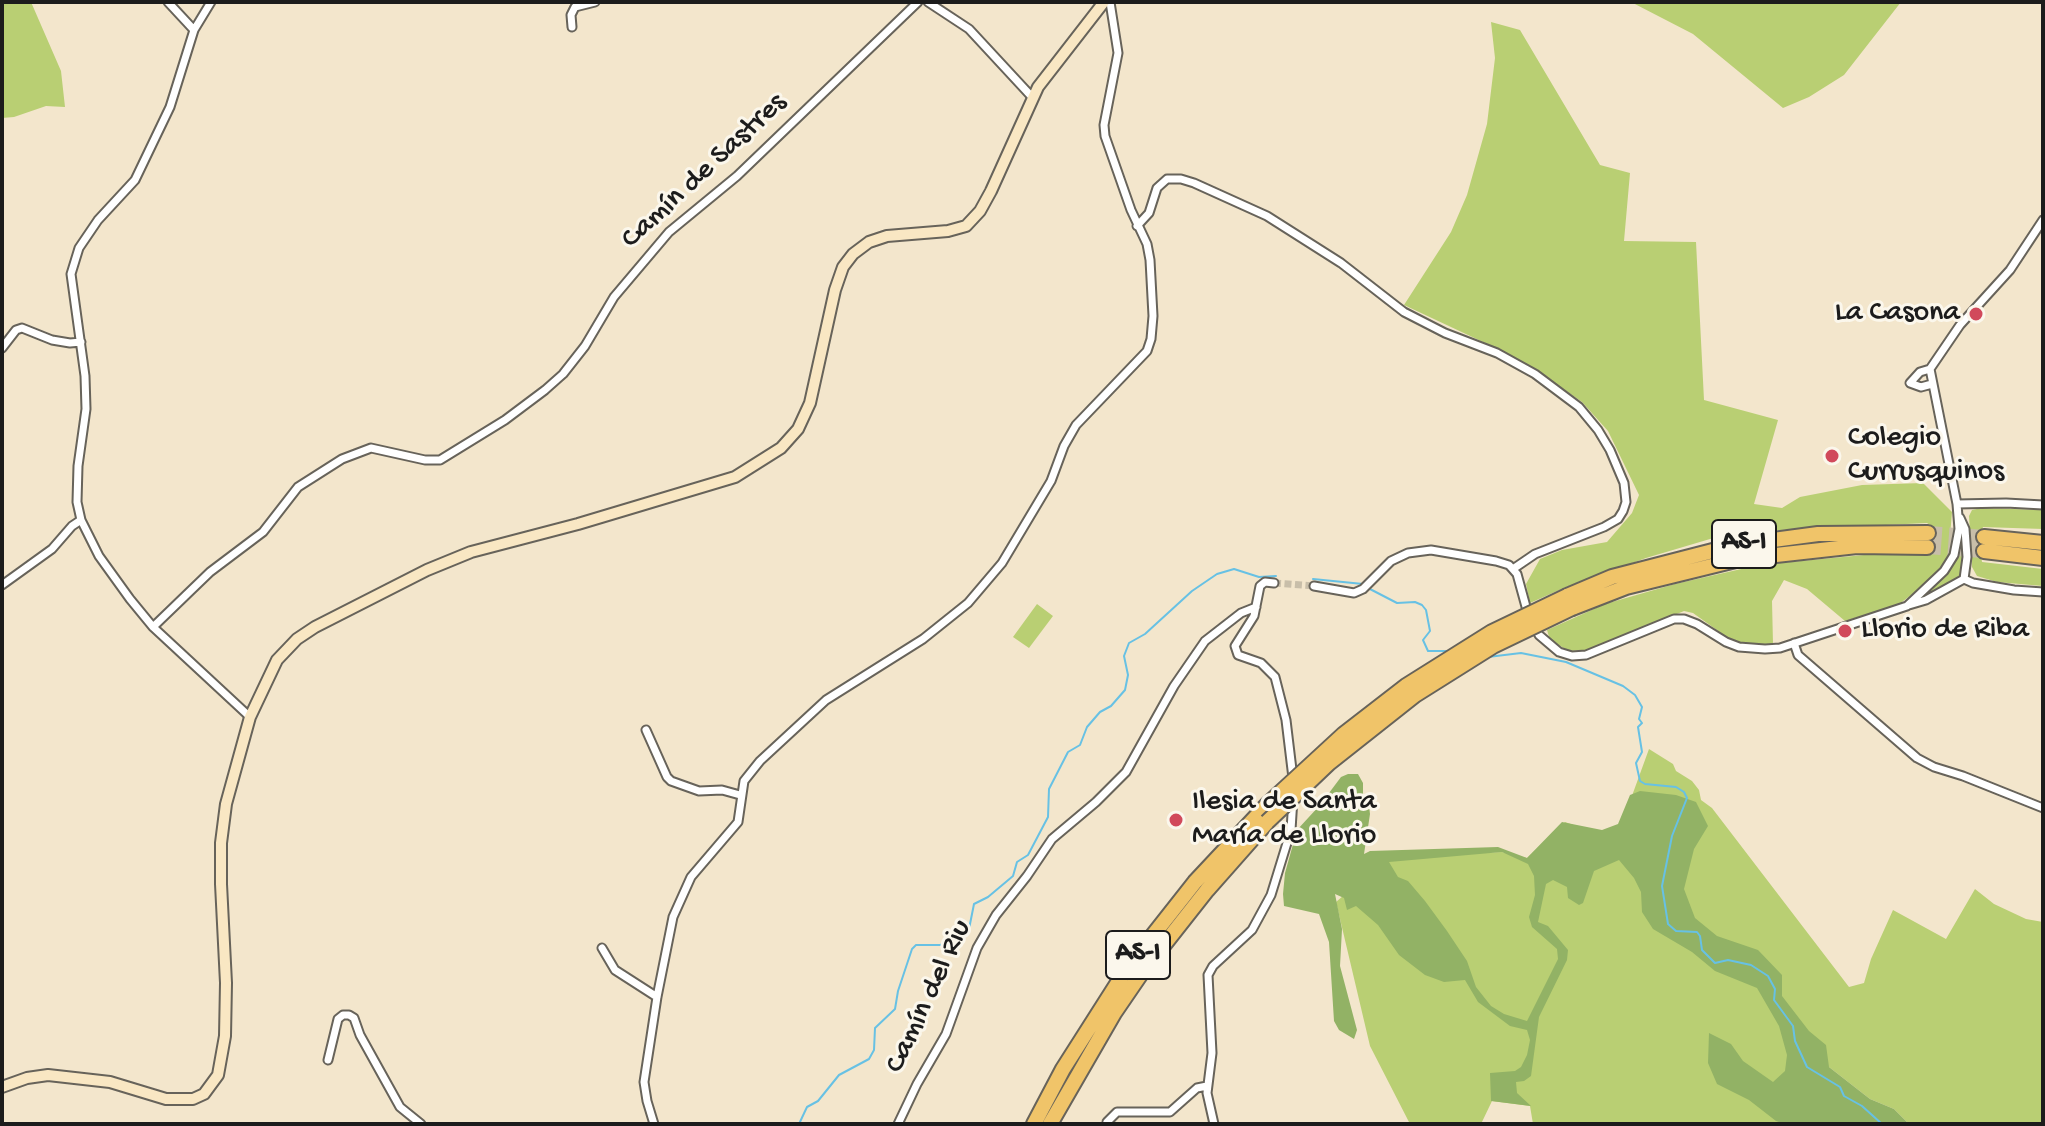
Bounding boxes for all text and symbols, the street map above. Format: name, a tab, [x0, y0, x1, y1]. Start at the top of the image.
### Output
street label: Camín de Sastres	[615, 86, 795, 258]
place label: La Casona	[1835, 296, 1960, 332]
marker: La Casona	[1967, 305, 1985, 323]
place label: Colegio Currusquinos	[1848, 421, 2004, 492]
marker: Colegio Currusquinos	[1823, 447, 1841, 465]
road number: AS-I	[1712, 520, 1776, 568]
place label: Llorio de Riba	[1861, 613, 2029, 649]
marker: Llorio de Riba	[1836, 622, 1854, 640]
place label: Ilesia de Santa María de Llorio	[1192, 785, 1376, 856]
marker: Ilesia de Santa María de Llorio	[1167, 811, 1185, 829]
street label: Camín del Riu	[879, 915, 981, 1079]
road number: AS-I	[1106, 931, 1170, 979]

